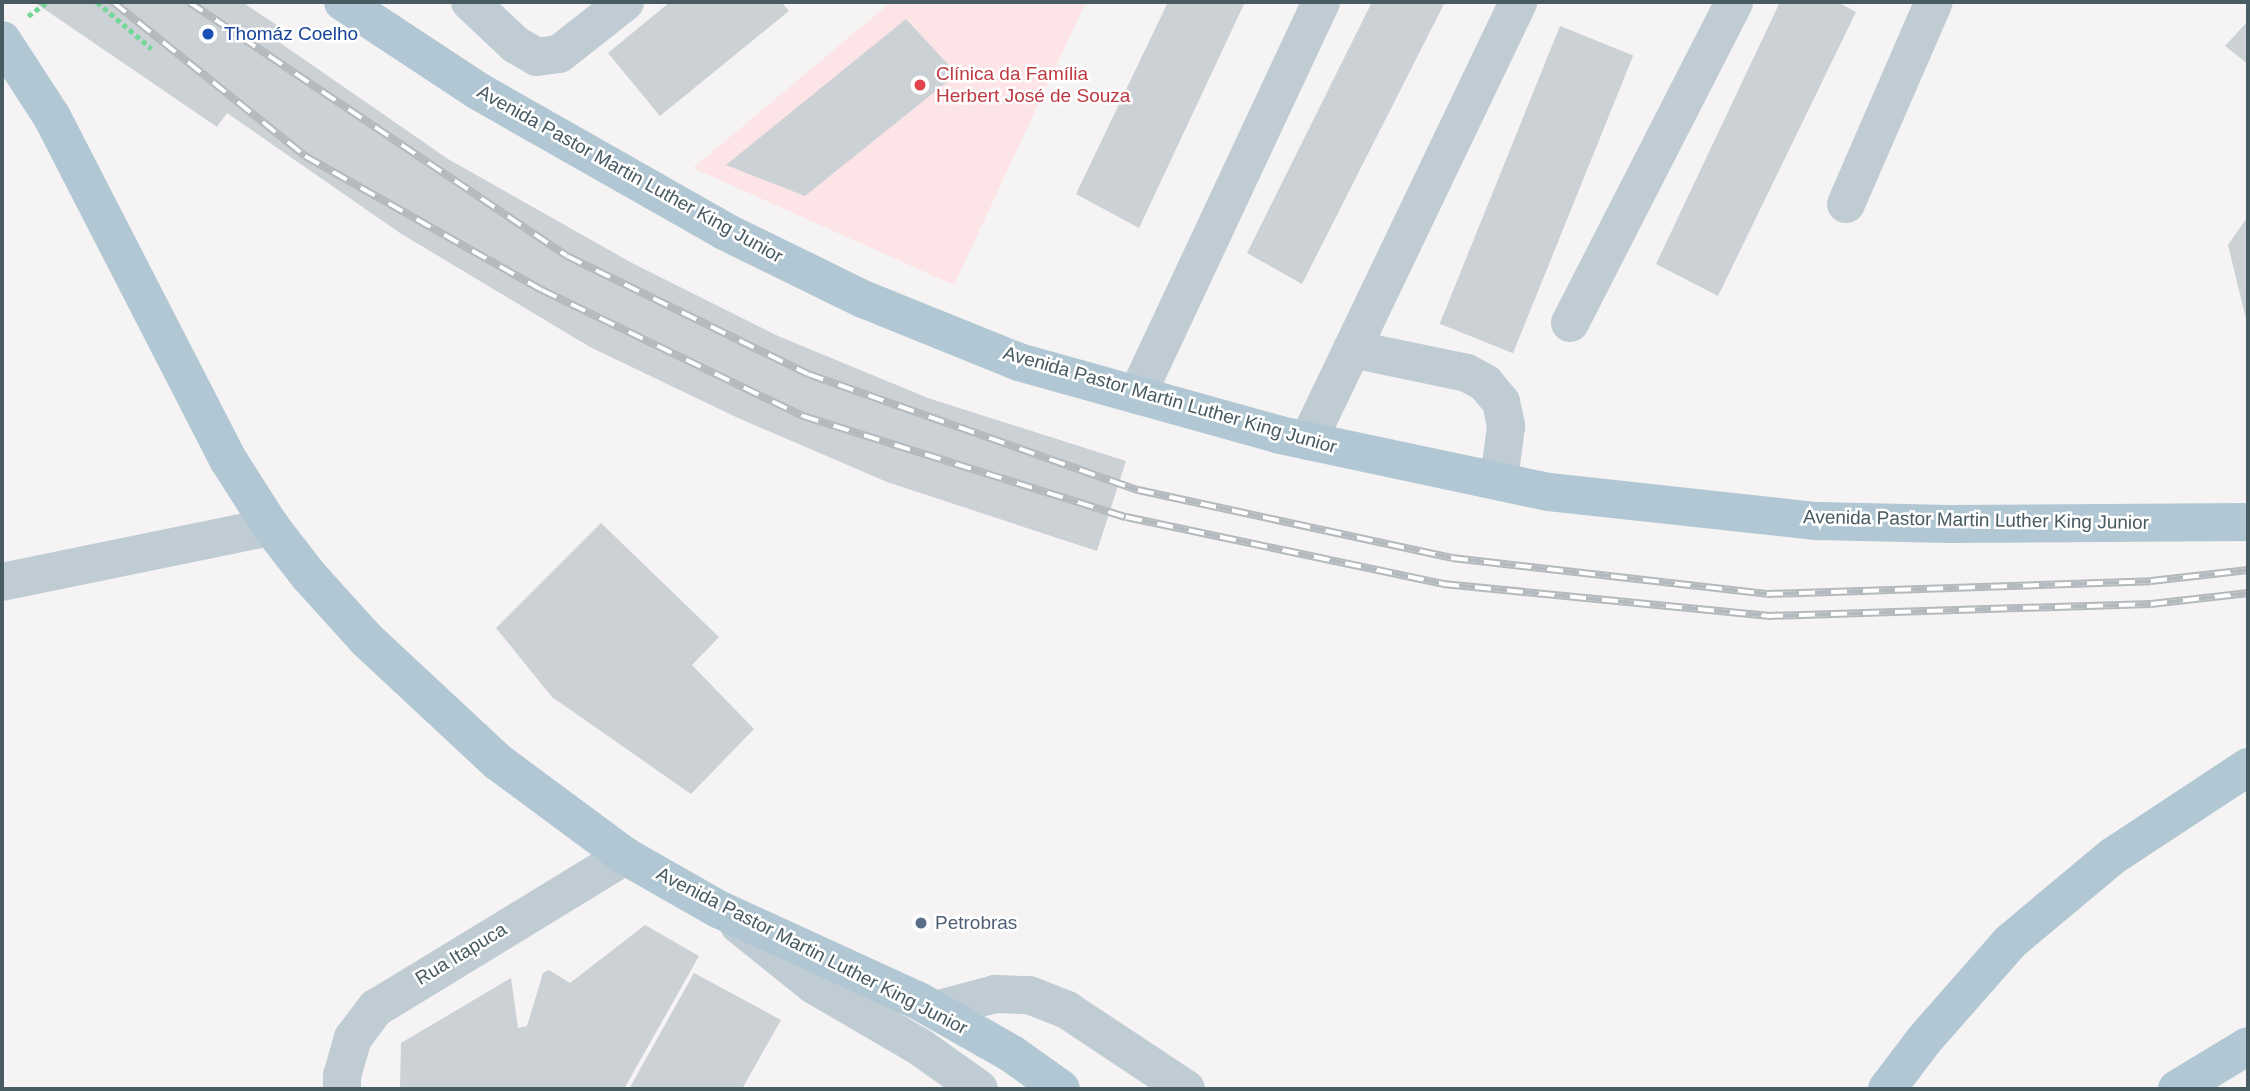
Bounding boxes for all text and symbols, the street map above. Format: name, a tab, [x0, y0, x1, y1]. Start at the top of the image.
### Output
place label: Thomáz Coelho	[224, 23, 358, 45]
marker: Thomáz Coelho	[198, 24, 218, 44]
place label: Clínica da Família Herbert José de Souza	[936, 63, 1130, 107]
marker: Clínica da Família Herbert José de Souza	[910, 75, 930, 95]
street label: Avenida Pastor Martin Luther King Junior	[473, 80, 787, 268]
street label: Avenida Pastor Martin Luther King Junior	[1001, 341, 1339, 459]
street label: Avenida Pastor Martin Luther King Junior	[1803, 506, 2149, 534]
street label: Avenida Pastor Martin Luther King Junior	[653, 862, 971, 1040]
place label: Petrobras	[935, 912, 1017, 934]
marker: Petrobras	[913, 915, 929, 931]
street label: Rua Itapuca	[411, 918, 511, 990]

